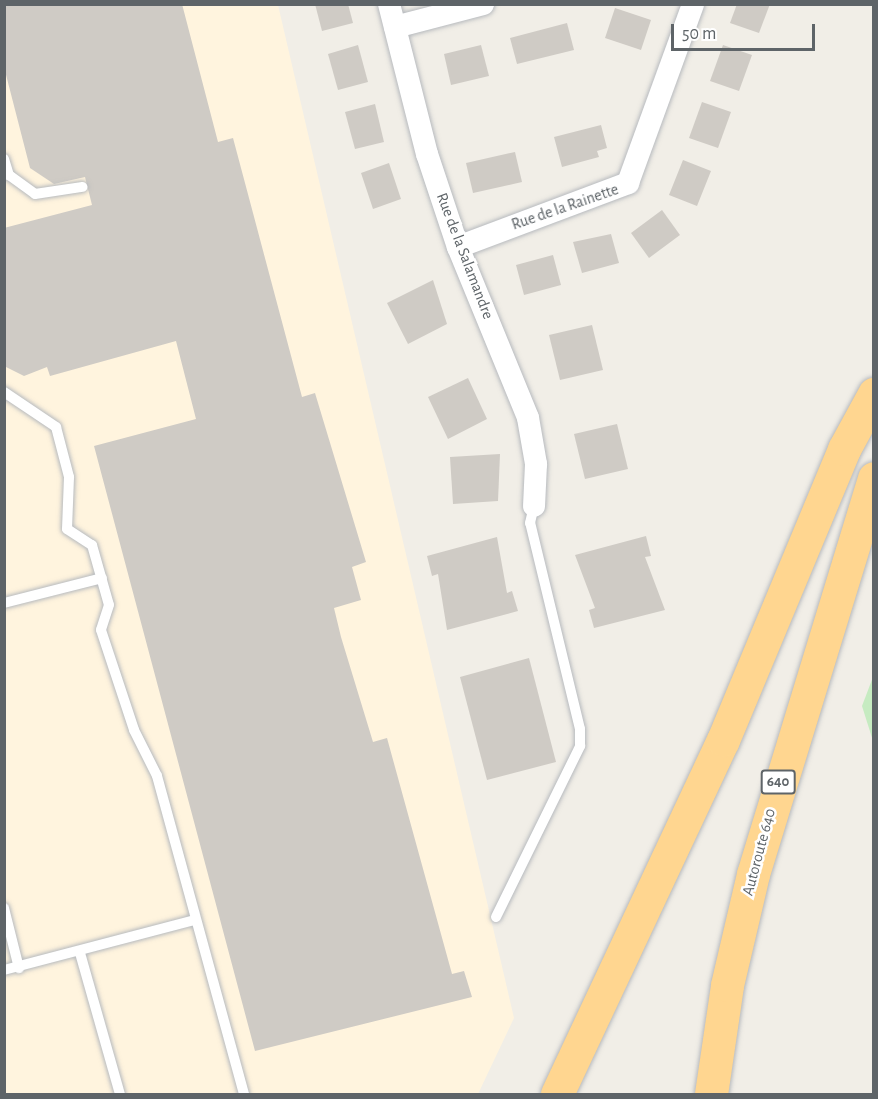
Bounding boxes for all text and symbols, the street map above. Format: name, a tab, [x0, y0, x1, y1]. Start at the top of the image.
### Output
scale bar	[674, 12, 818, 50]
text: 50 m	[682, 25, 716, 43]
street label: Rue de la Rainette	[509, 180, 621, 234]
street label: Rue de la Salamandre	[432, 190, 498, 322]
road number: 640	[760, 770, 796, 794]
street label: Autoroute 640	[738, 806, 780, 898]

